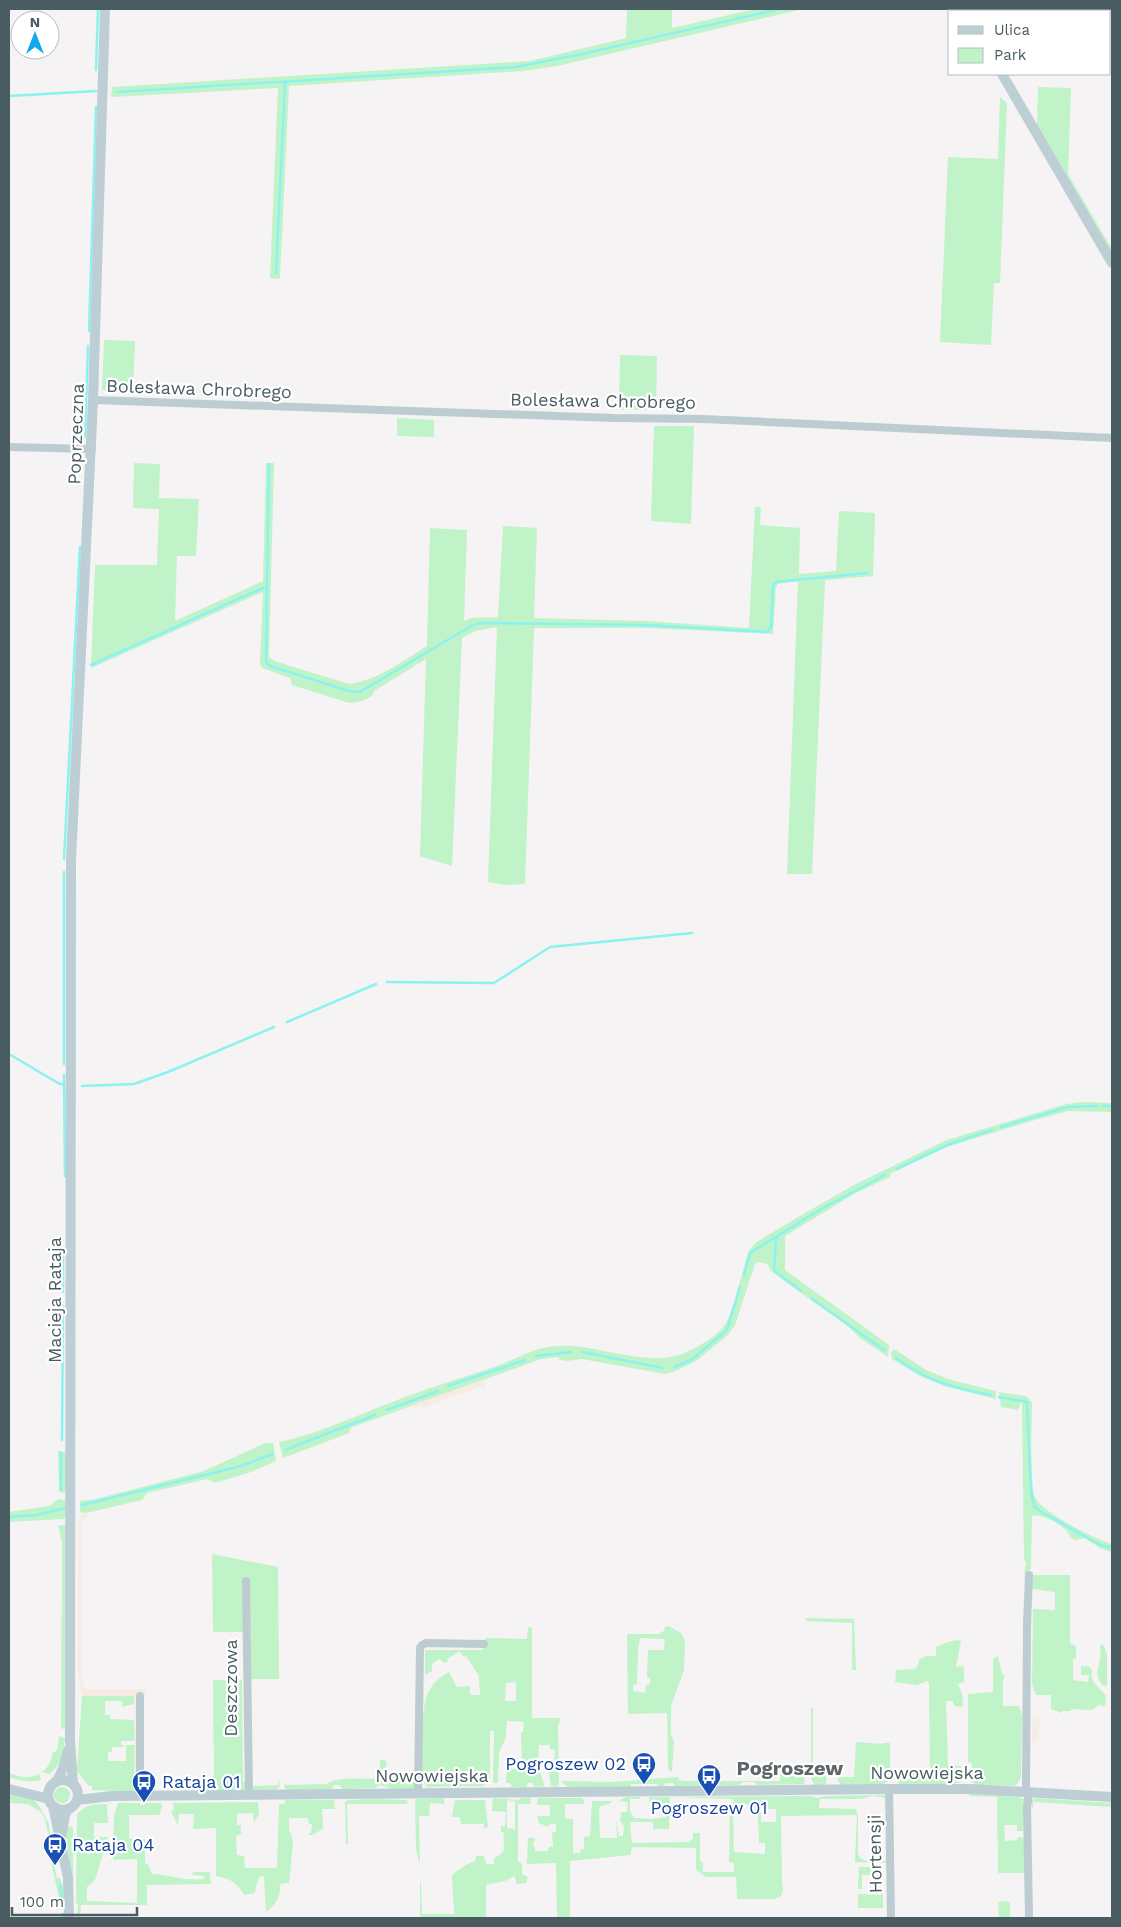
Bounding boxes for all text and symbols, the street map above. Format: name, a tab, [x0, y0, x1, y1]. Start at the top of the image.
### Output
north arrow	[10, 10, 60, 60]
legend	[948, 10, 1111, 75]
text: N	[30, 14, 40, 30]
text: Ulica	[994, 21, 1031, 39]
text: Park	[994, 46, 1027, 64]
street label: Bolesława Chrobrego	[106, 375, 292, 402]
street label: Poprzeczna	[63, 383, 88, 485]
street label: Bolesława Chrobrego	[510, 388, 696, 413]
street label: Macieja Rataja	[44, 1237, 65, 1363]
street label: Deszczowa	[220, 1639, 241, 1737]
bus stop icon: Pogroszew 02	[631, 1751, 657, 1785]
place label: Pogroszew 02	[505, 1753, 626, 1774]
district label: Pogroszew	[737, 1756, 843, 1780]
street label: Nowowiejska	[870, 1762, 984, 1783]
bus stop icon: Pogroszew 01	[696, 1763, 722, 1797]
street label: Nowowiejska	[375, 1765, 489, 1786]
bus stop icon: Rataja 01	[131, 1769, 157, 1803]
place label: Rataja 01	[162, 1771, 240, 1792]
place label: Pogroszew 01	[650, 1797, 768, 1818]
street label: Hortensji	[863, 1814, 886, 1894]
bus stop icon: Rataja 04	[42, 1832, 68, 1866]
place label: Rataja 04	[72, 1834, 154, 1855]
scale bar	[12, 1884, 138, 1916]
text: 100 m	[20, 1893, 64, 1911]

